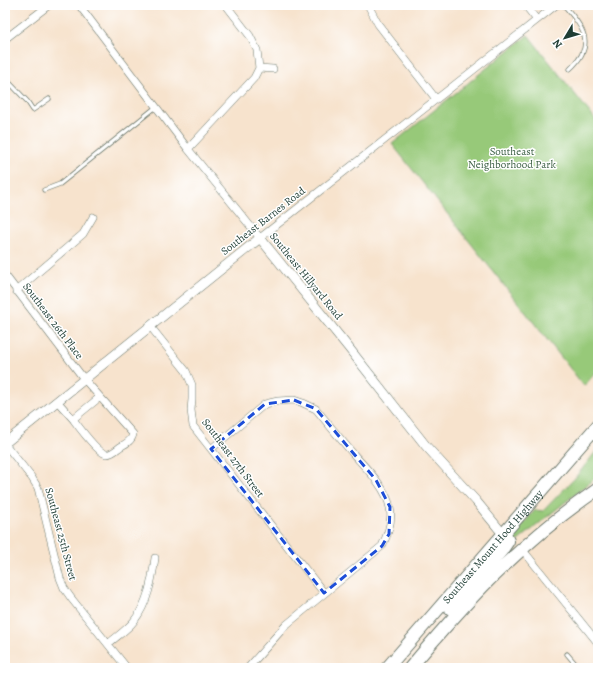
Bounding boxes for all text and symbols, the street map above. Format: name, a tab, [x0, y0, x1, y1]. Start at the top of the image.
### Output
north arrow	[545, 18, 585, 58]
text: N	[549, 36, 566, 52]
park label: Southeast Neighborhood Park	[468, 144, 557, 172]
street label: Southeast Barnes Road	[218, 183, 308, 259]
street label: Southeast Hillyard Road	[266, 229, 346, 323]
street label: Southeast 26th Place	[19, 280, 87, 362]
street label: Southeast 27th Street	[198, 415, 268, 501]
street label: Southeast 25th Street	[41, 486, 81, 582]
street label: Southeast Mount Hood Highway	[439, 486, 546, 607]

